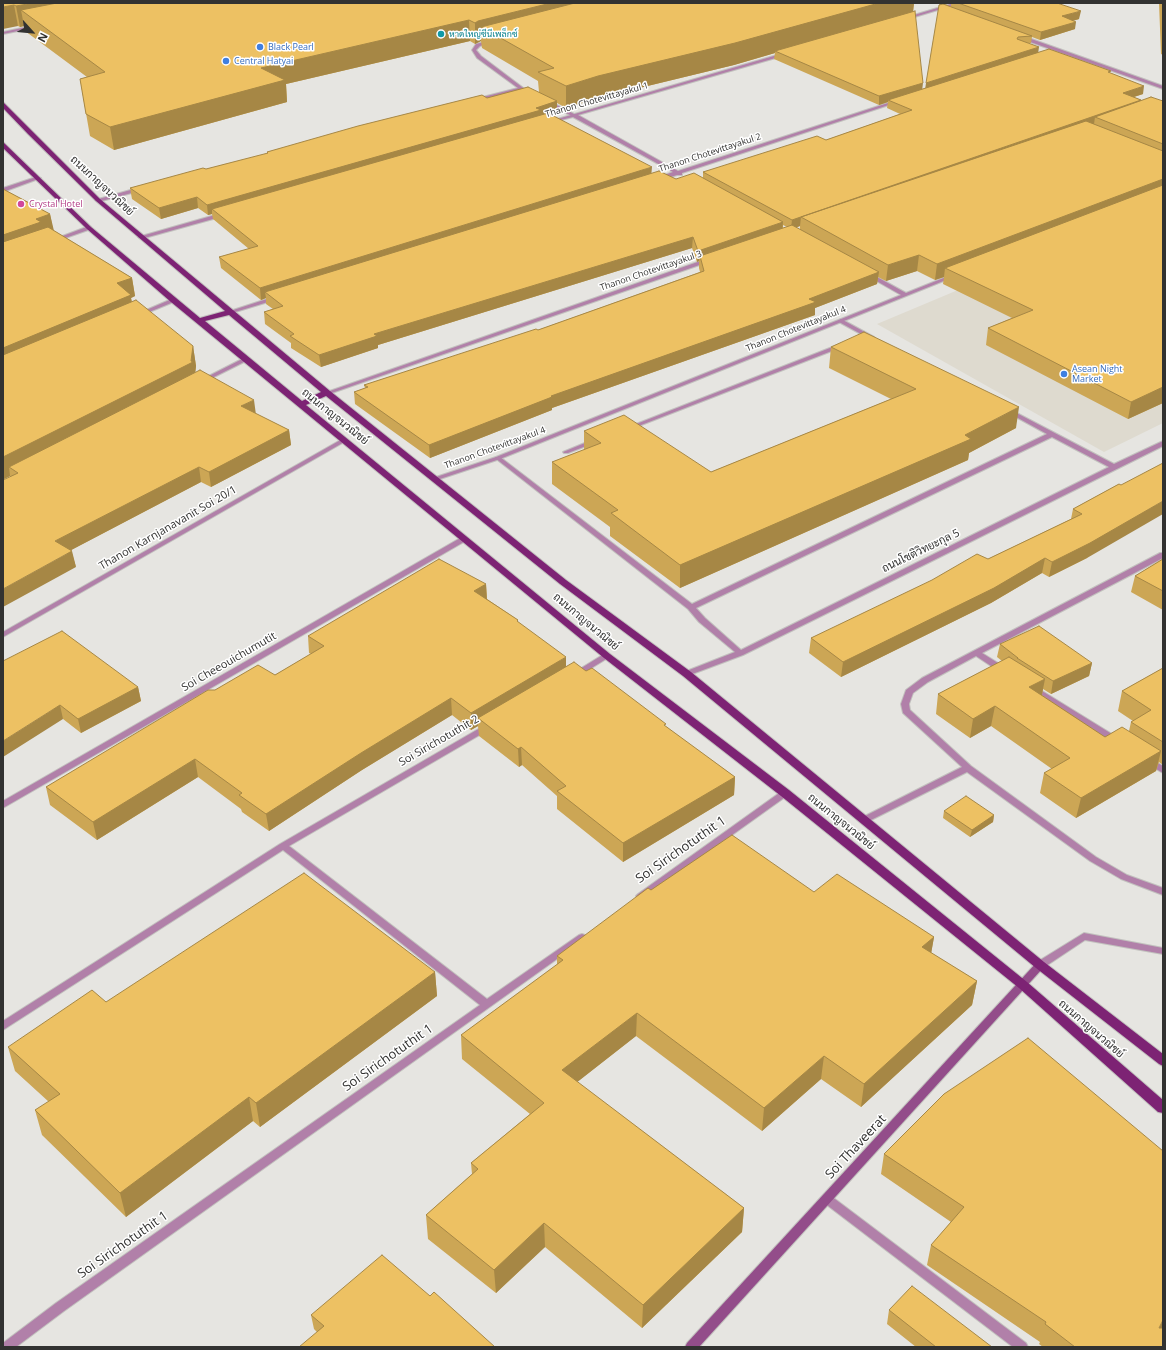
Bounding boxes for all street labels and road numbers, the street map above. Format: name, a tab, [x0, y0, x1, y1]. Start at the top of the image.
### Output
street label: Thanon Chotevittayakul 1	[544, 80, 650, 120]
street label: Thanon Chotevittayakul 2	[658, 131, 762, 175]
street label: ถนนกาญจนวณิชย์	[67, 153, 137, 219]
street label: Thanon Chotevittayakul 3	[599, 249, 703, 293]
street label: Thanon Chotevittayakul 4	[744, 304, 848, 354]
street label: ถนนกาญจนวณิชย์	[299, 386, 371, 448]
street label: Thanon Chotevittayakul 4	[443, 425, 547, 471]
street label: Thanon Karnjanavanit Soi 20/1	[97, 483, 239, 573]
street label: ถนนโชติวิทยะกุล 5	[880, 526, 962, 576]
street label: ถนนกาญจนวณิชย์	[550, 591, 622, 653]
street label: Soi Cheeouichumutit	[179, 630, 279, 694]
street label: Soi Sirichotuthit 2	[397, 713, 481, 769]
street label: ถนนกาญจนวณิชย์	[805, 791, 877, 853]
street label: Soi Sirichotuthit 1	[633, 813, 729, 887]
street label: ถนนกาญจนวณิชย์	[1056, 997, 1126, 1061]
street label: Soi Sirichotuthit 1	[340, 1021, 436, 1095]
street label: Soi Thaveerat	[822, 1112, 890, 1182]
street label: Soi Sirichotuthit 1	[75, 1208, 171, 1282]

